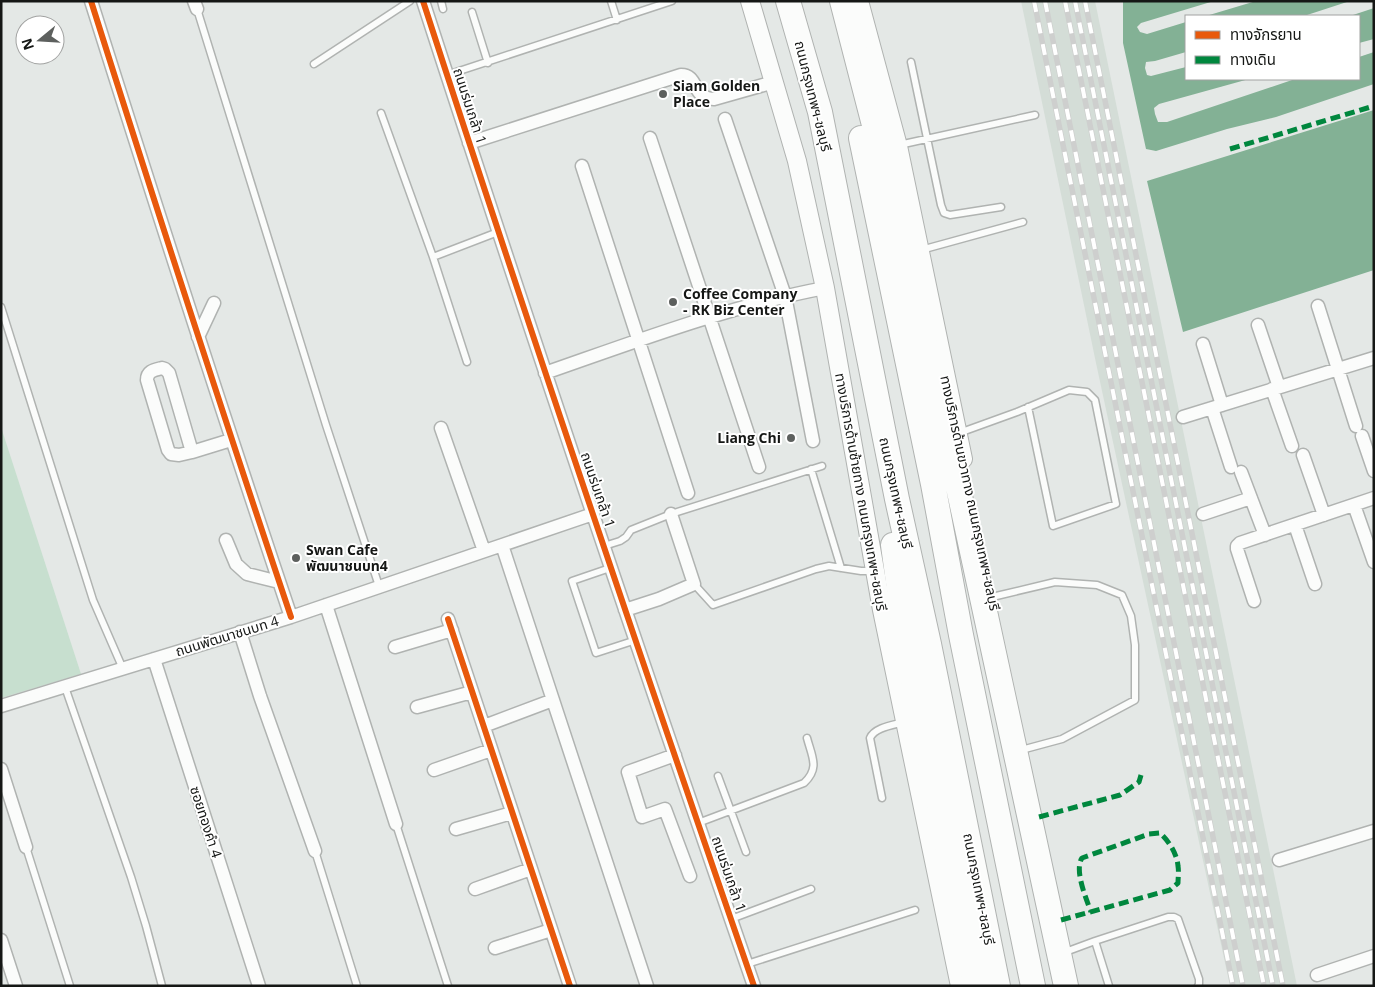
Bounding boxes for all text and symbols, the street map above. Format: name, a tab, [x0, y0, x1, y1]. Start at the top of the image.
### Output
north arrow	[15, 15, 65, 65]
legend	[1185, 15, 1360, 80]
text: ทางจักรยาน	[1230, 24, 1302, 44]
text: N	[16, 36, 38, 53]
street label: ถนนกรุงเทพฯ-ชลบุรี	[791, 39, 836, 153]
text: ทางเดิน	[1230, 49, 1276, 69]
street label: ถนนร่มเกล้า 1	[449, 65, 492, 146]
place label: Siam Golden Place	[673, 76, 760, 111]
marker: Siam Golden Place	[657, 88, 669, 100]
place label: Coffee Company - RK Biz Center	[683, 284, 797, 319]
marker: Coffee Company - RK Biz Center	[667, 296, 679, 308]
street label: ทางบริการด้านซ้ายทาง ถนนกรุงเทพฯ-ชลบุรี	[831, 371, 892, 613]
street label: ทางบริการด้านขวาทาง ถนนกรุงเทพฯ-ชลบุรี	[936, 374, 1005, 612]
place label: Liang Chi	[717, 428, 781, 447]
marker: Liang Chi	[785, 432, 797, 444]
street label: ถนนกรุงเทพฯ-ชลบุรี	[875, 435, 918, 551]
street label: ถนนร่มเกล้า 1	[577, 449, 620, 530]
place label: Swan Cafe พัฒนาชนบท4	[306, 540, 388, 575]
marker: Swan Cafe พัฒนาชนบท4	[290, 552, 302, 564]
street label: ถนนพัฒนาชนบท 4	[173, 611, 281, 660]
street label: ซอยทองคำ 4	[186, 784, 227, 860]
street label: ถนนกรุงเทพฯ-ชลบุรี	[959, 831, 1000, 947]
street label: ถนนร่มเกล้า 1	[708, 833, 751, 914]

